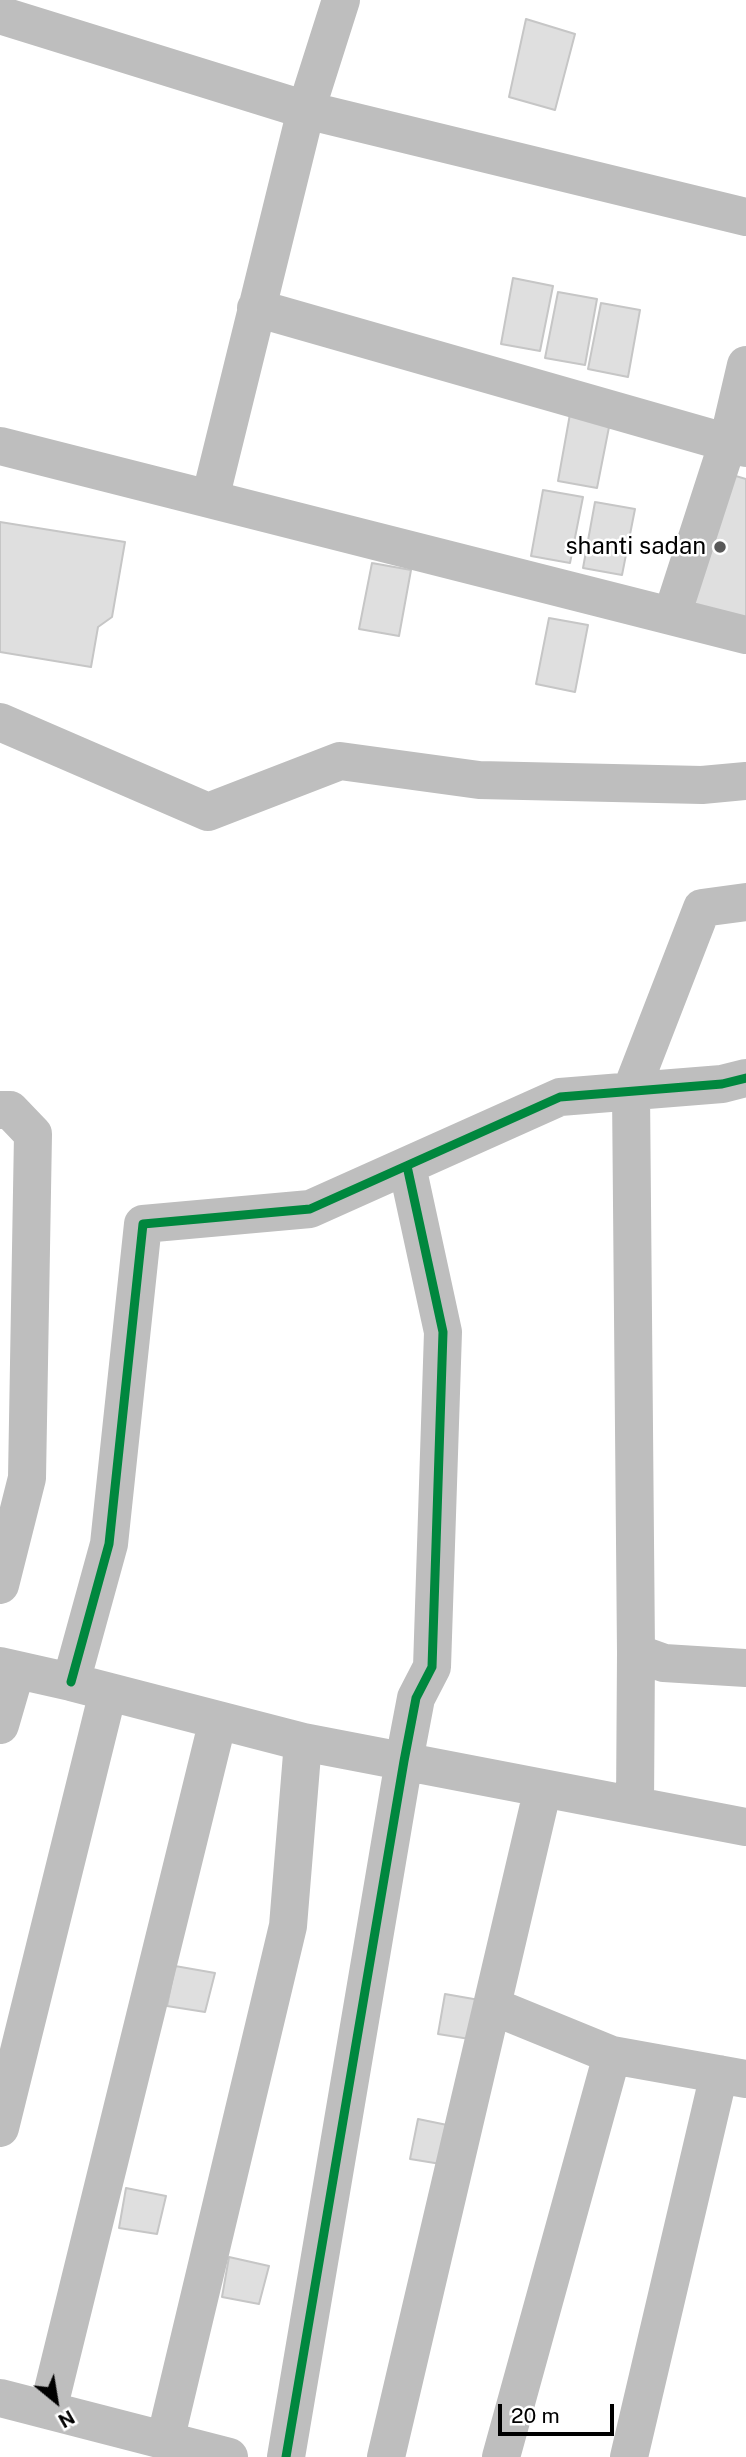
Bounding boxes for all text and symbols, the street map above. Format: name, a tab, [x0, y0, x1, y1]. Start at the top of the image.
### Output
place label: shanti sadan	[565, 533, 706, 561]
marker: shanti sadan	[712, 539, 728, 555]
north arrow	[21, 2366, 91, 2436]
scale bar	[501, 2390, 616, 2434]
text: 20 m	[511, 2403, 560, 2428]
text: N	[55, 2406, 78, 2432]

